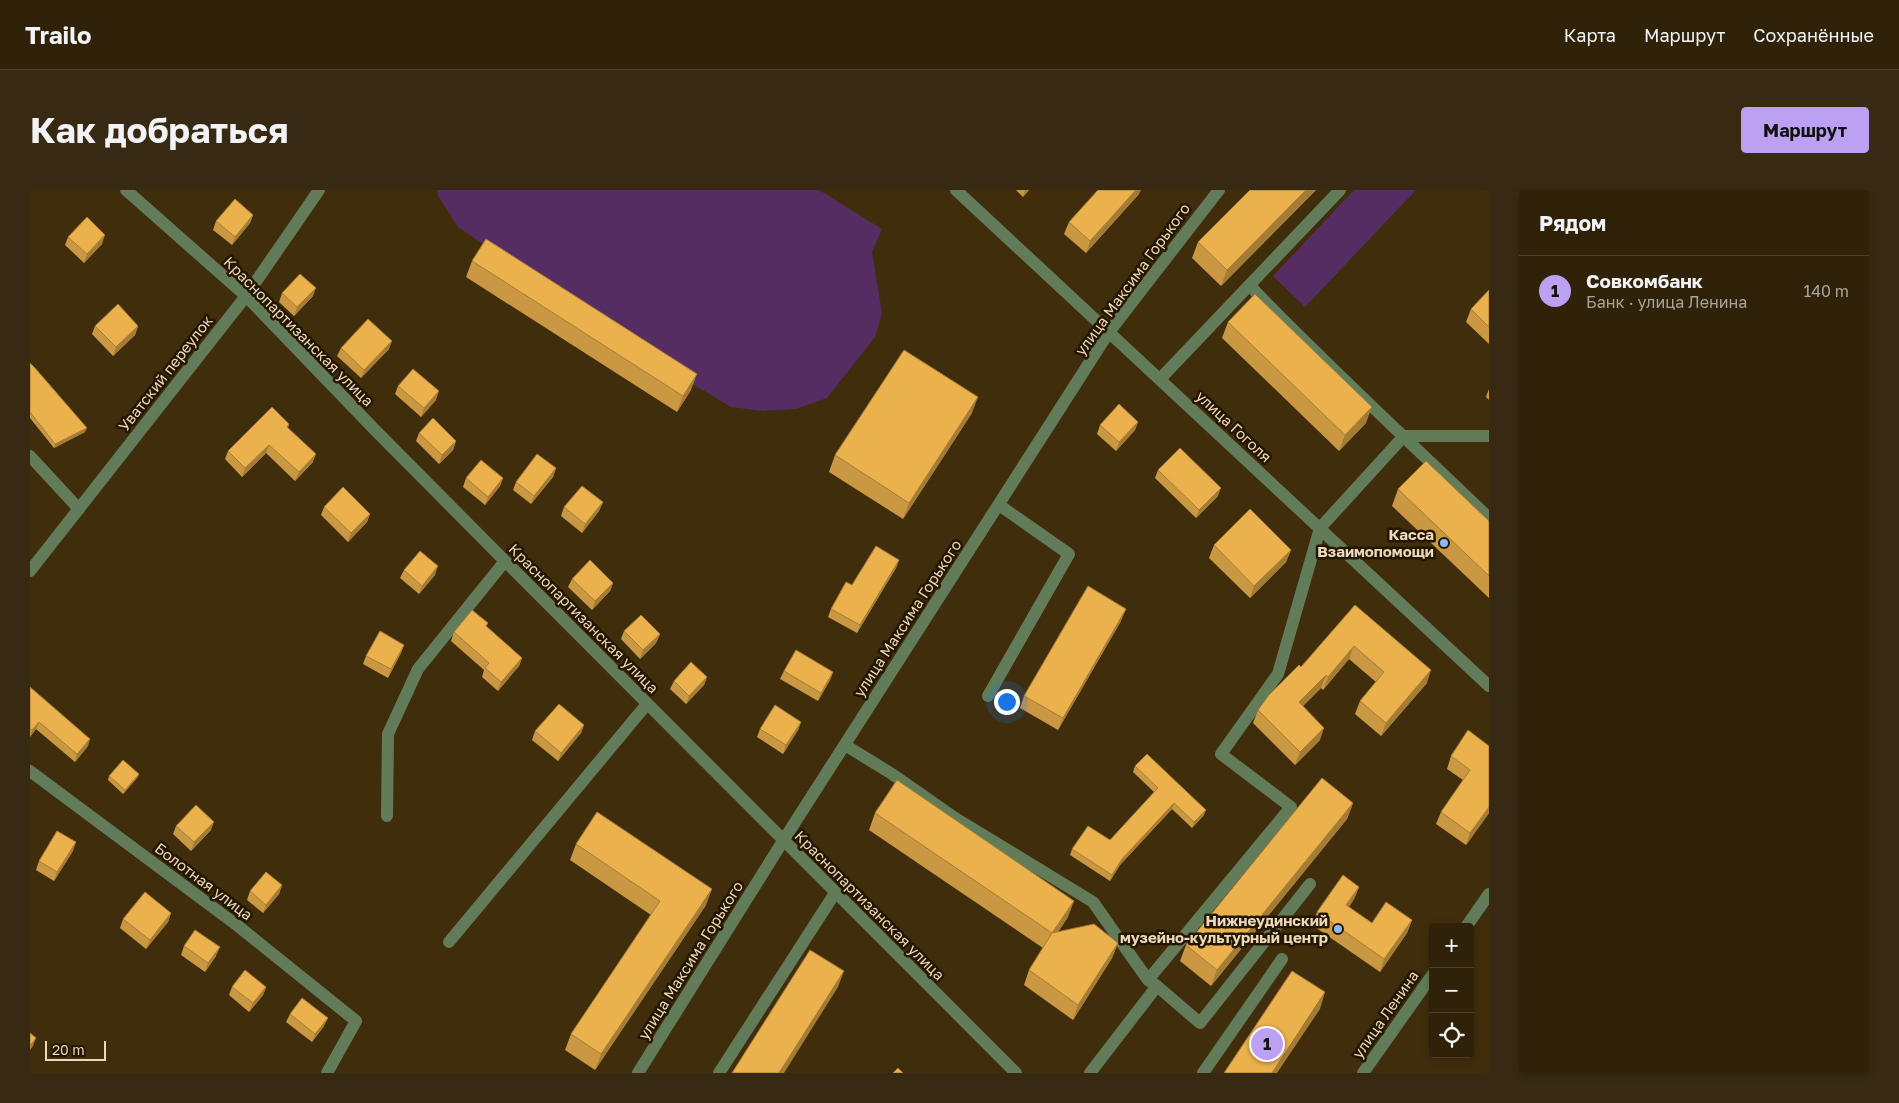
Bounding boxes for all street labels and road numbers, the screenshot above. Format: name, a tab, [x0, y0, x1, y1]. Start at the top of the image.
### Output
street label: улица Максима Горького	[1071, 199, 1193, 359]
street label: Краснопартизанская улица	[220, 252, 378, 410]
street label: Уватский переулок	[114, 311, 216, 435]
street label: улица Гоголя	[1193, 387, 1275, 465]
street label: улица Максима Горького	[849, 536, 965, 700]
street label: Краснопартизанская улица	[505, 539, 663, 697]
street label: Краснопартизанская улица	[791, 826, 949, 984]
street label: Болотная улица	[152, 838, 256, 924]
street label: улица Максима Горького	[634, 877, 746, 1043]
street label: улица Ленина	[1348, 967, 1422, 1061]

